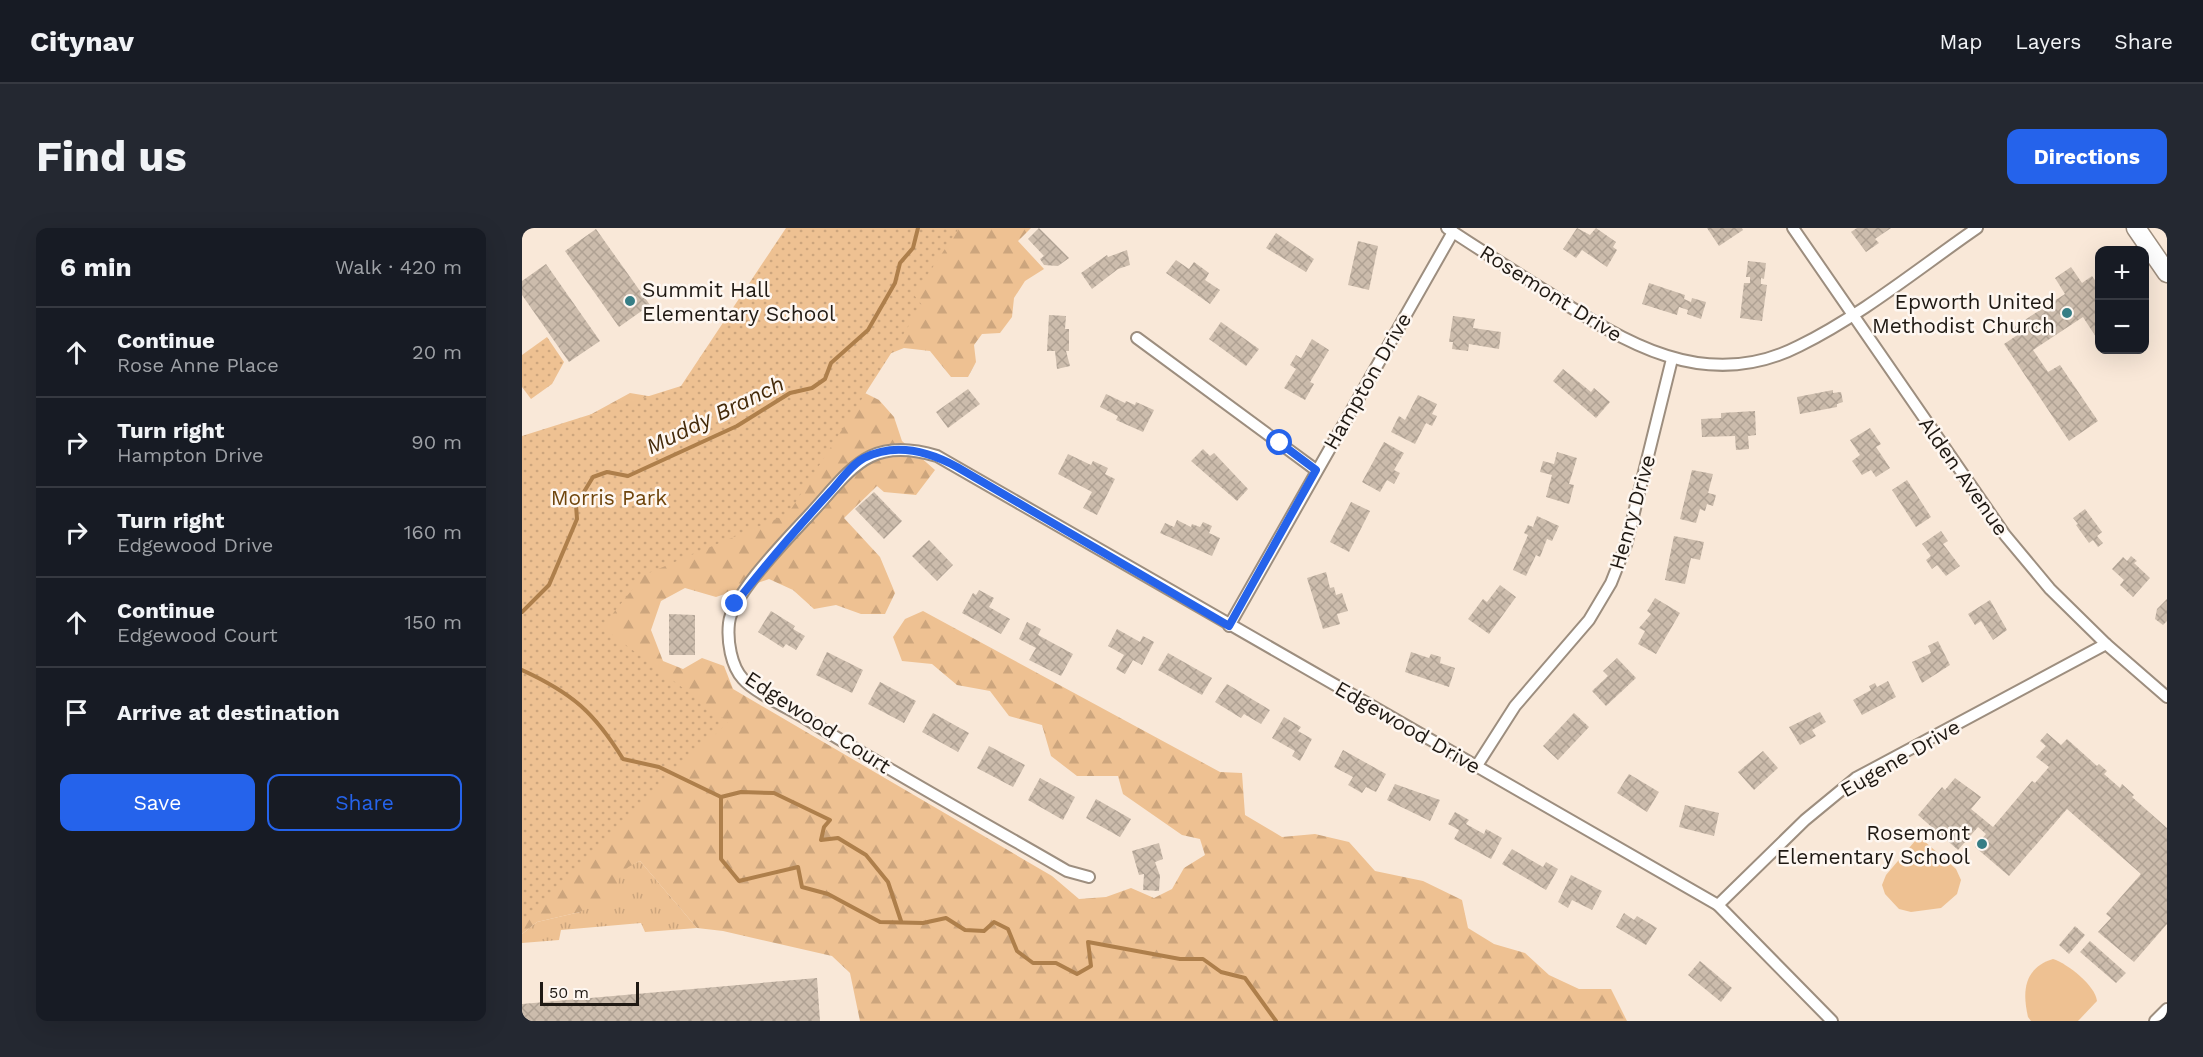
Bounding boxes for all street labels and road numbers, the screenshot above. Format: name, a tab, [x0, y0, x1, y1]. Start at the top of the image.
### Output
street label: Rosemont Drive	[1475, 239, 1627, 347]
street label: Hampton Drive	[1318, 308, 1416, 454]
street label: Alden Avenue	[1914, 412, 2014, 540]
street label: Henry Drive	[1604, 452, 1660, 572]
street label: Edgewood Court	[740, 666, 896, 779]
street label: Edgewood Drive	[1331, 675, 1485, 779]
street label: Eugene Drive	[1836, 714, 1964, 802]

